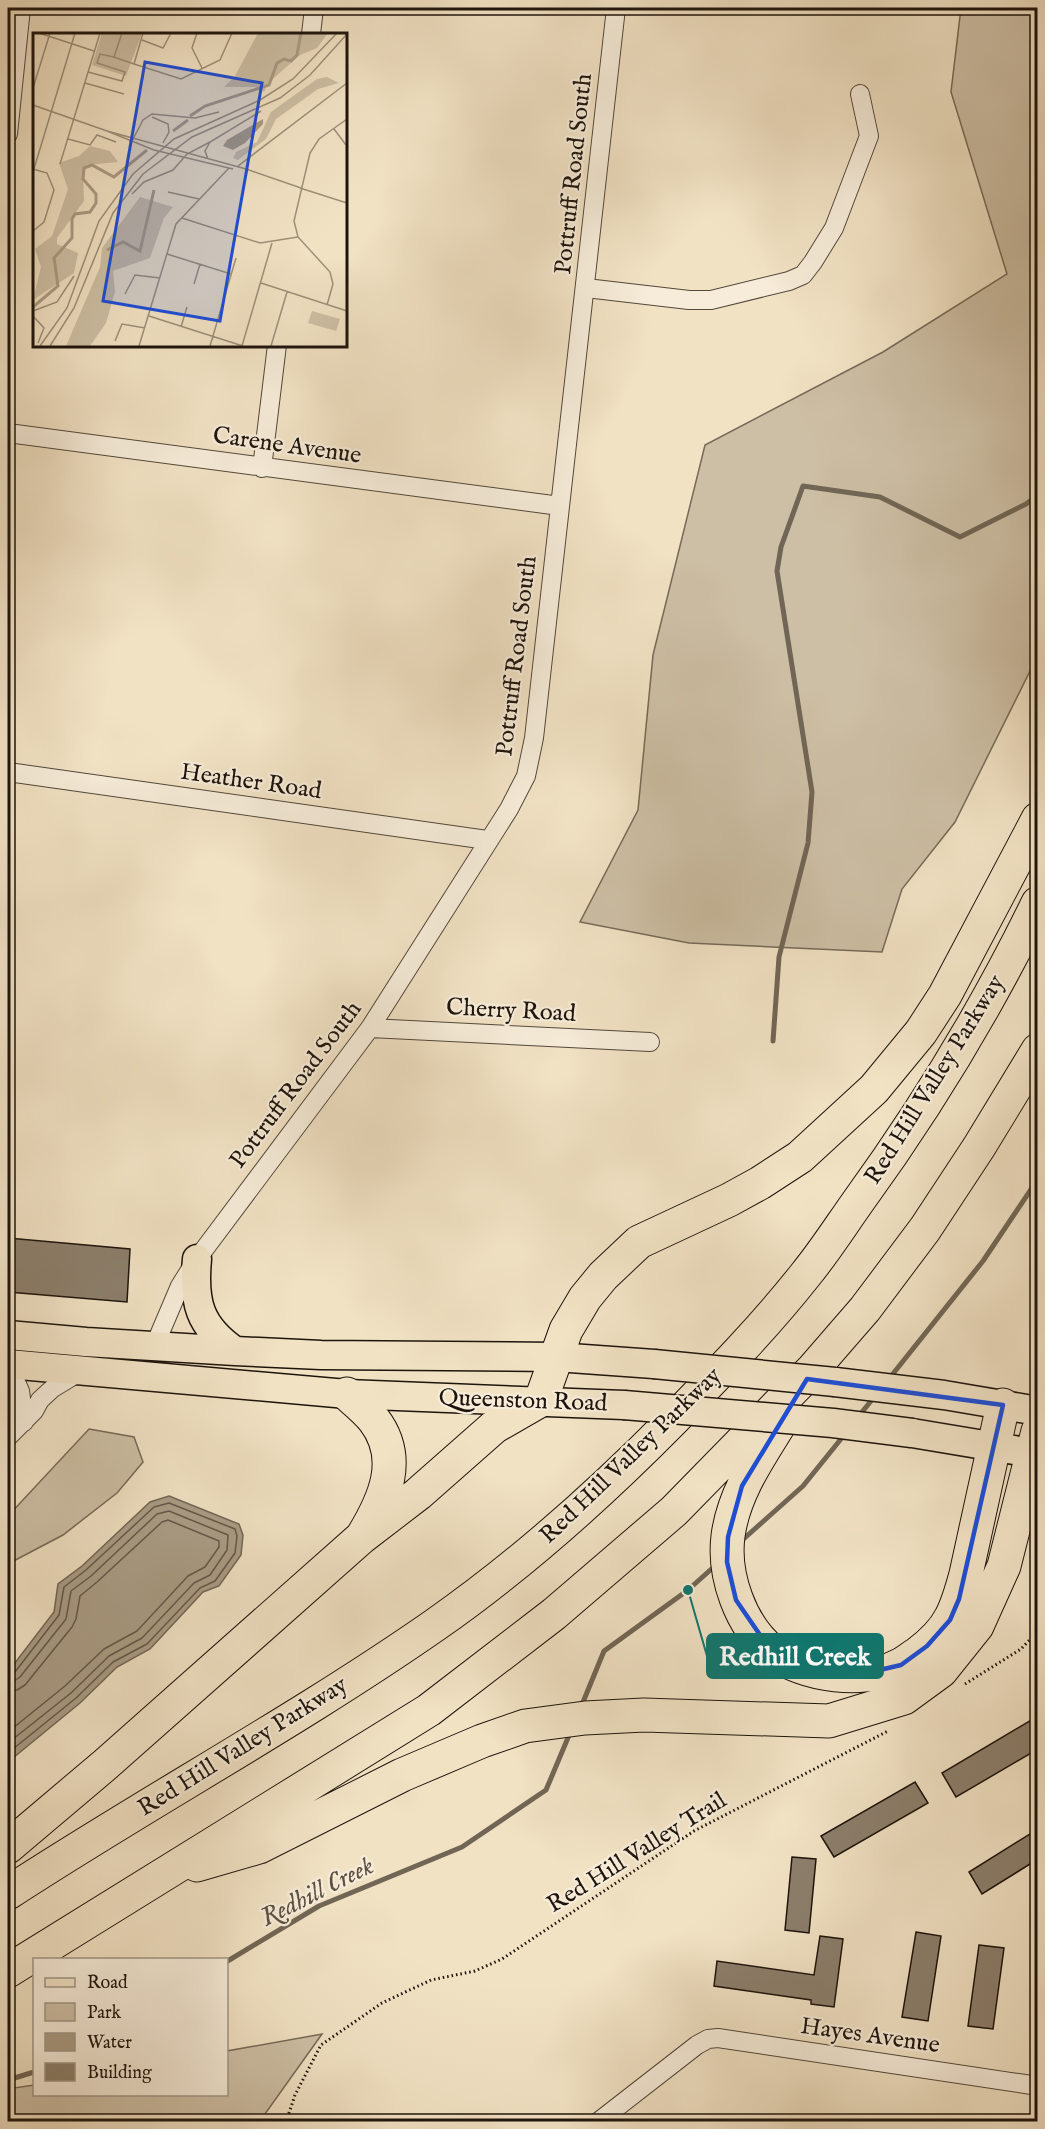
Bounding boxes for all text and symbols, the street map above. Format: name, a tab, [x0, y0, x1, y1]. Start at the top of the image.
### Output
inset map	[33, 33, 346, 346]
street label: Pottruff Road South	[548, 72, 600, 276]
street label: Carene Avenue	[211, 420, 363, 472]
street label: Pottruff Road South	[489, 554, 545, 758]
street label: Heather Road	[179, 757, 324, 807]
street label: Red Hill Valley Parkway	[858, 969, 1012, 1191]
street label: Cherry Road	[445, 992, 577, 1030]
street label: Pottruff Road South	[223, 995, 369, 1175]
street label: Red Hill Valley Parkway	[533, 1361, 729, 1551]
street label: Queenston Road	[438, 1383, 608, 1419]
callout: Redhill Creek	[707, 1634, 883, 1678]
text: Redhill Creek	[719, 1641, 872, 1674]
street label: Red Hill Valley Parkway	[132, 1670, 354, 1824]
street label: Red Hill Valley Trail	[541, 1785, 733, 1921]
water label: Redhill Creek	[255, 1849, 380, 1935]
legend	[33, 1958, 228, 2096]
text: Road	[87, 1972, 128, 1995]
text: Park	[87, 2002, 122, 2025]
street label: Hayes Avenue	[798, 2011, 942, 2061]
text: Water	[87, 2032, 132, 2055]
text: Building	[87, 2062, 152, 2085]

